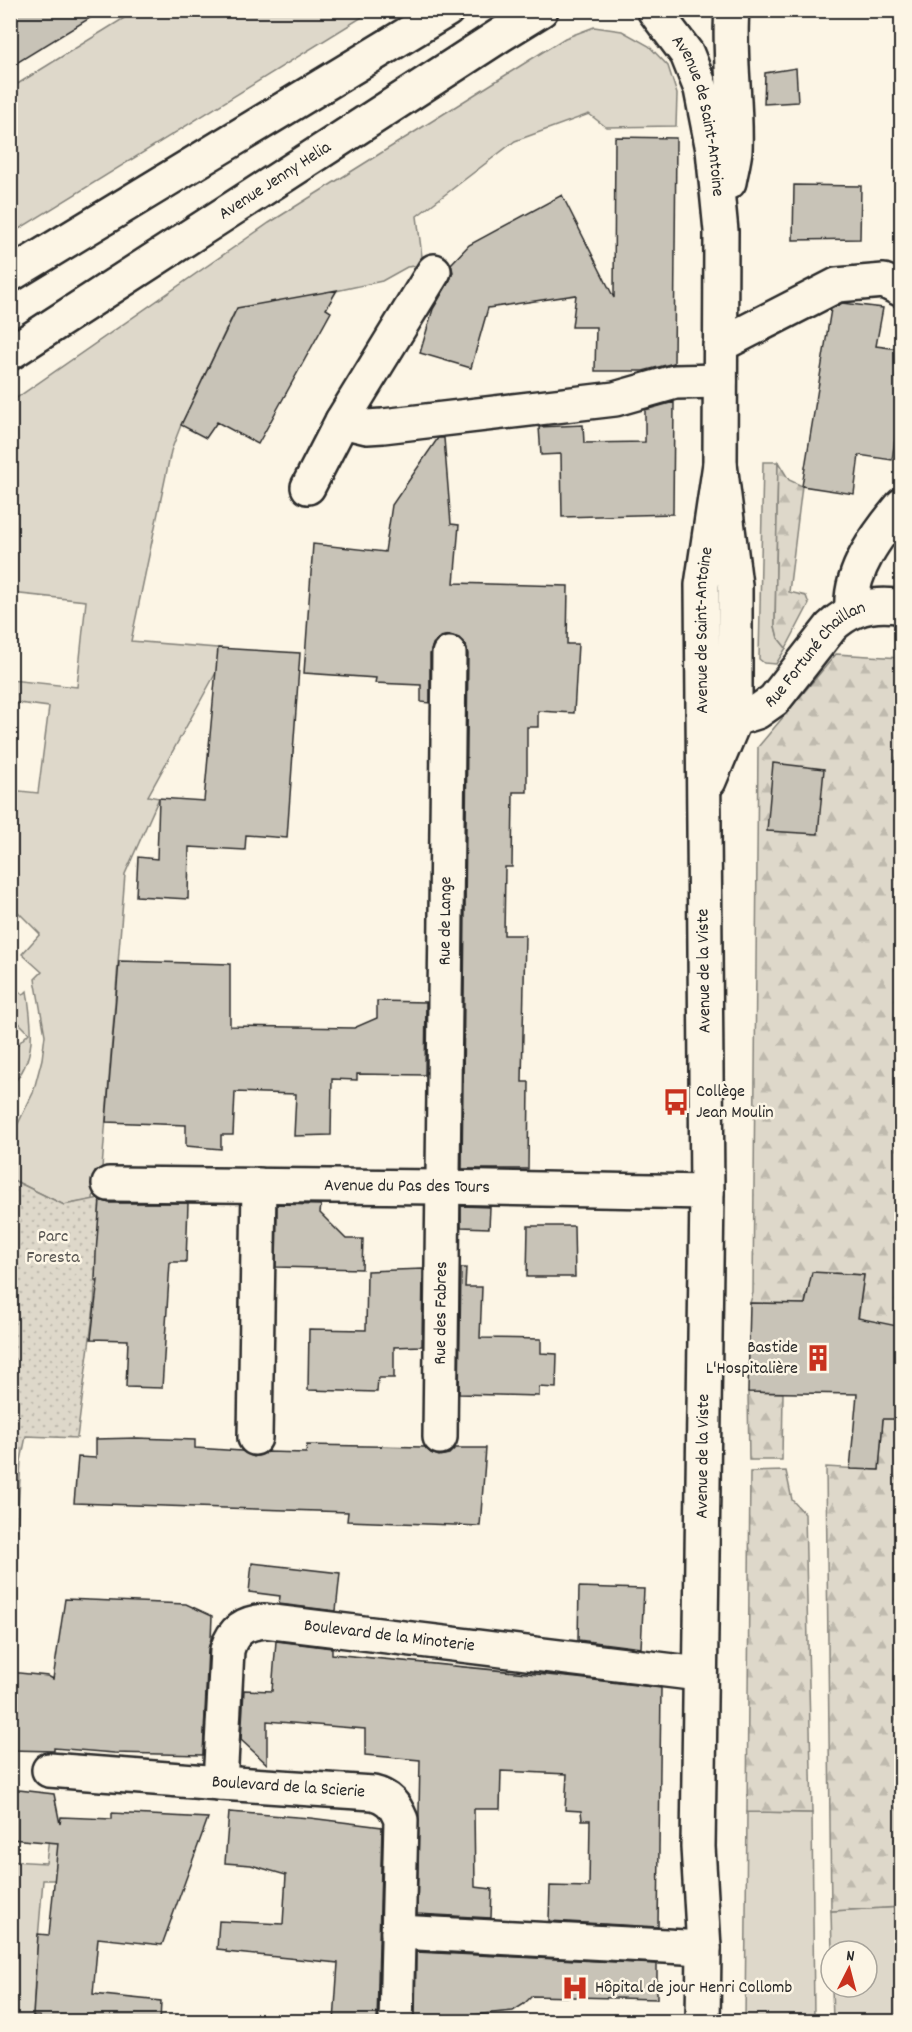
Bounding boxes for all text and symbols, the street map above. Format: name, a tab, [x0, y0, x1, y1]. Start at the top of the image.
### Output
street label: Avenue de Saint-Antoine	[665, 30, 730, 198]
street label: Avenue Jenny Helia	[214, 135, 337, 227]
street label: Avenue de Saint-Antoine	[689, 545, 720, 714]
street label: Rue Fortuné Chaillan	[760, 596, 869, 715]
street label: Rue de Lange	[433, 876, 459, 966]
street label: Avenue de la Viste	[691, 908, 719, 1034]
place label: Collège Jean Moulin	[696, 1080, 774, 1126]
bus stop icon: Collège Jean Moulin	[661, 1087, 691, 1117]
street label: Avenue du Pas des Tours	[324, 1173, 490, 1200]
park label: Parc Foresta	[26, 1225, 80, 1271]
street label: Rue des Fabres	[428, 1261, 455, 1365]
place label: Bastide L'Hospitalière	[706, 1336, 798, 1382]
building icon: Bastide L'Hospitalière	[803, 1343, 833, 1373]
street label: Avenue de la Viste	[690, 1394, 717, 1519]
street label: Boulevard de la Minoterie	[302, 1613, 476, 1659]
street label: Boulevard de la Scierie	[211, 1770, 366, 1805]
north arrow	[819, 1939, 879, 1999]
text: N	[845, 1945, 856, 1968]
hospital icon: Hôpital de jour Henri Collomb	[560, 1973, 590, 2003]
place label: Hôpital de jour Henri Collomb	[595, 1976, 792, 2001]

